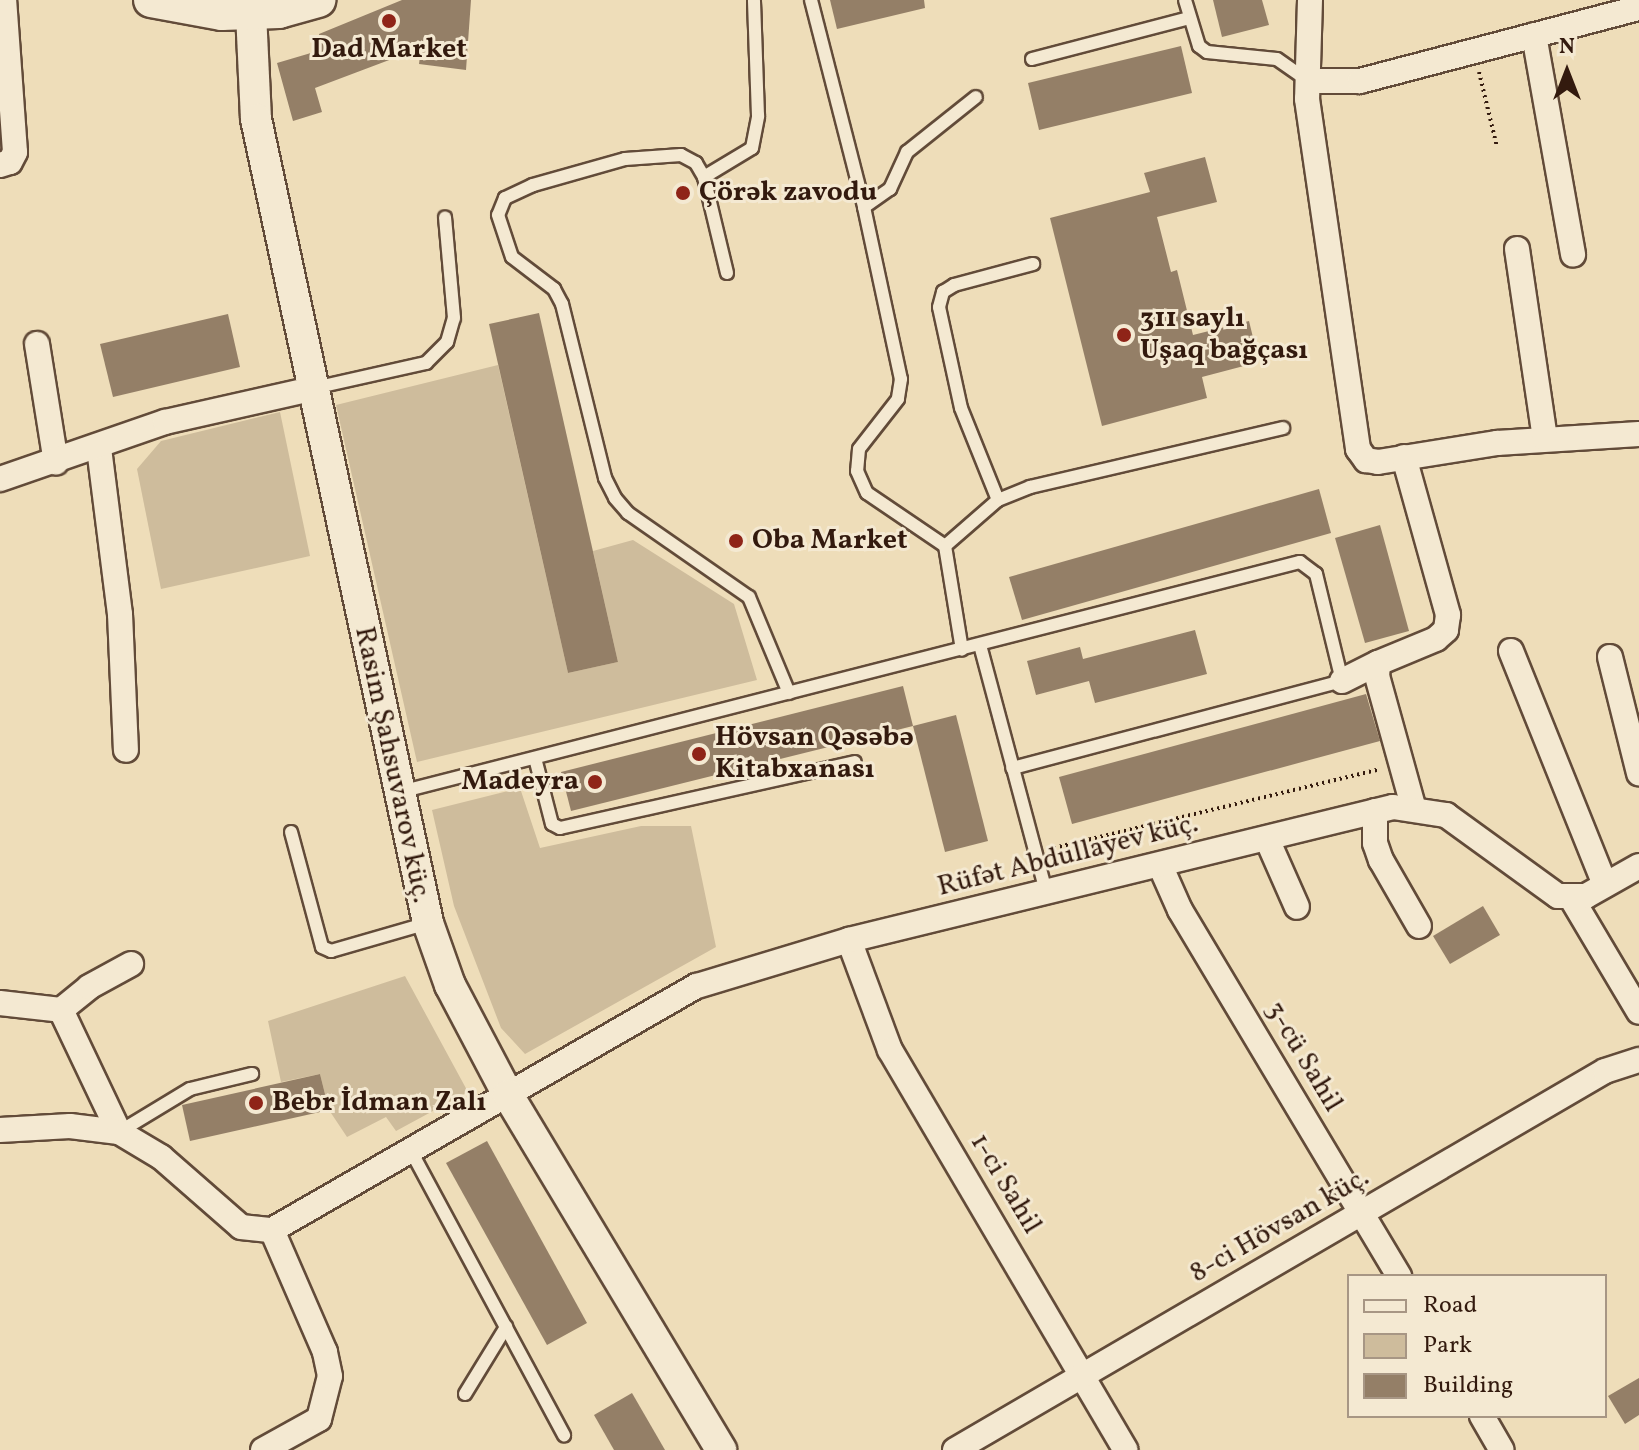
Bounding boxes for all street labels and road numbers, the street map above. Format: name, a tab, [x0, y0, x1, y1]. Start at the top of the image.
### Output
street label: Rasim Şahsuvarov küç.	[346, 623, 438, 907]
street label: Rüfət Abdullayev küç.	[934, 807, 1202, 905]
street label: 3-cü Sahil	[1257, 996, 1349, 1118]
street label: 1-ci Sahil	[962, 1128, 1048, 1240]
street label: 8-ci Hövsan küç.	[1184, 1161, 1376, 1291]

